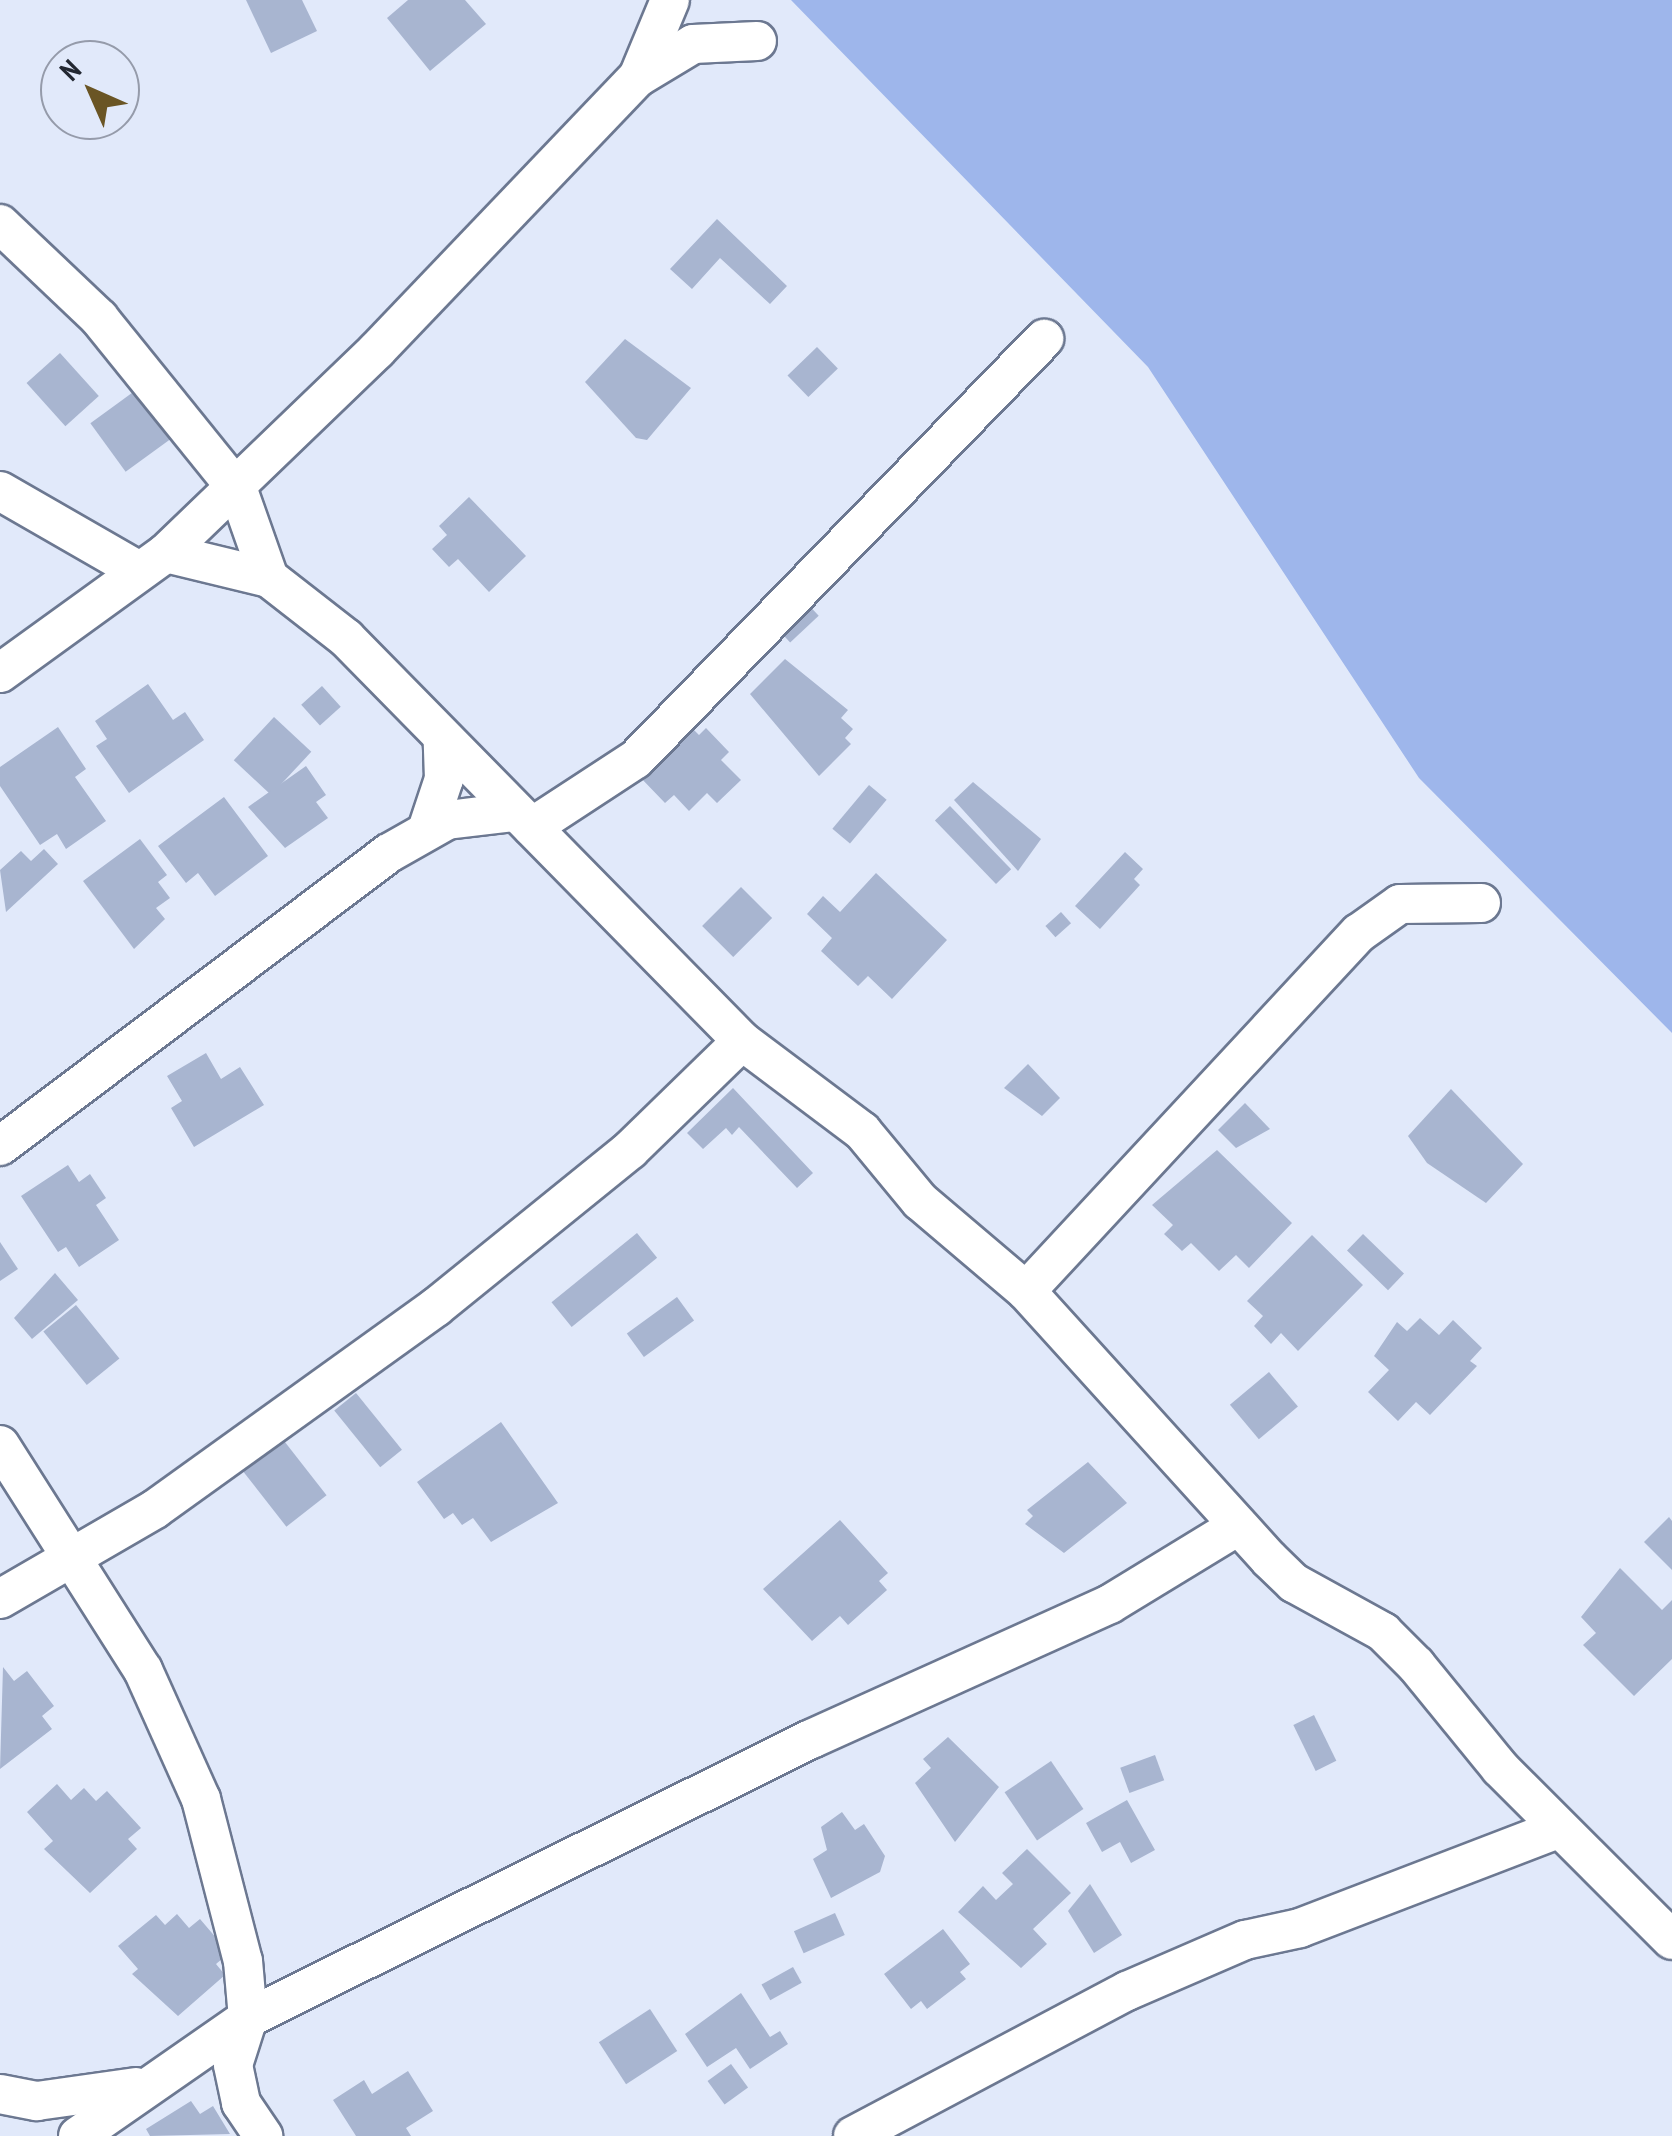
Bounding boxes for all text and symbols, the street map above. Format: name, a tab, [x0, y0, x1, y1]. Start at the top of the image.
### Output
north arrow	[40, 40, 140, 140]
text: N	[51, 51, 88, 88]

